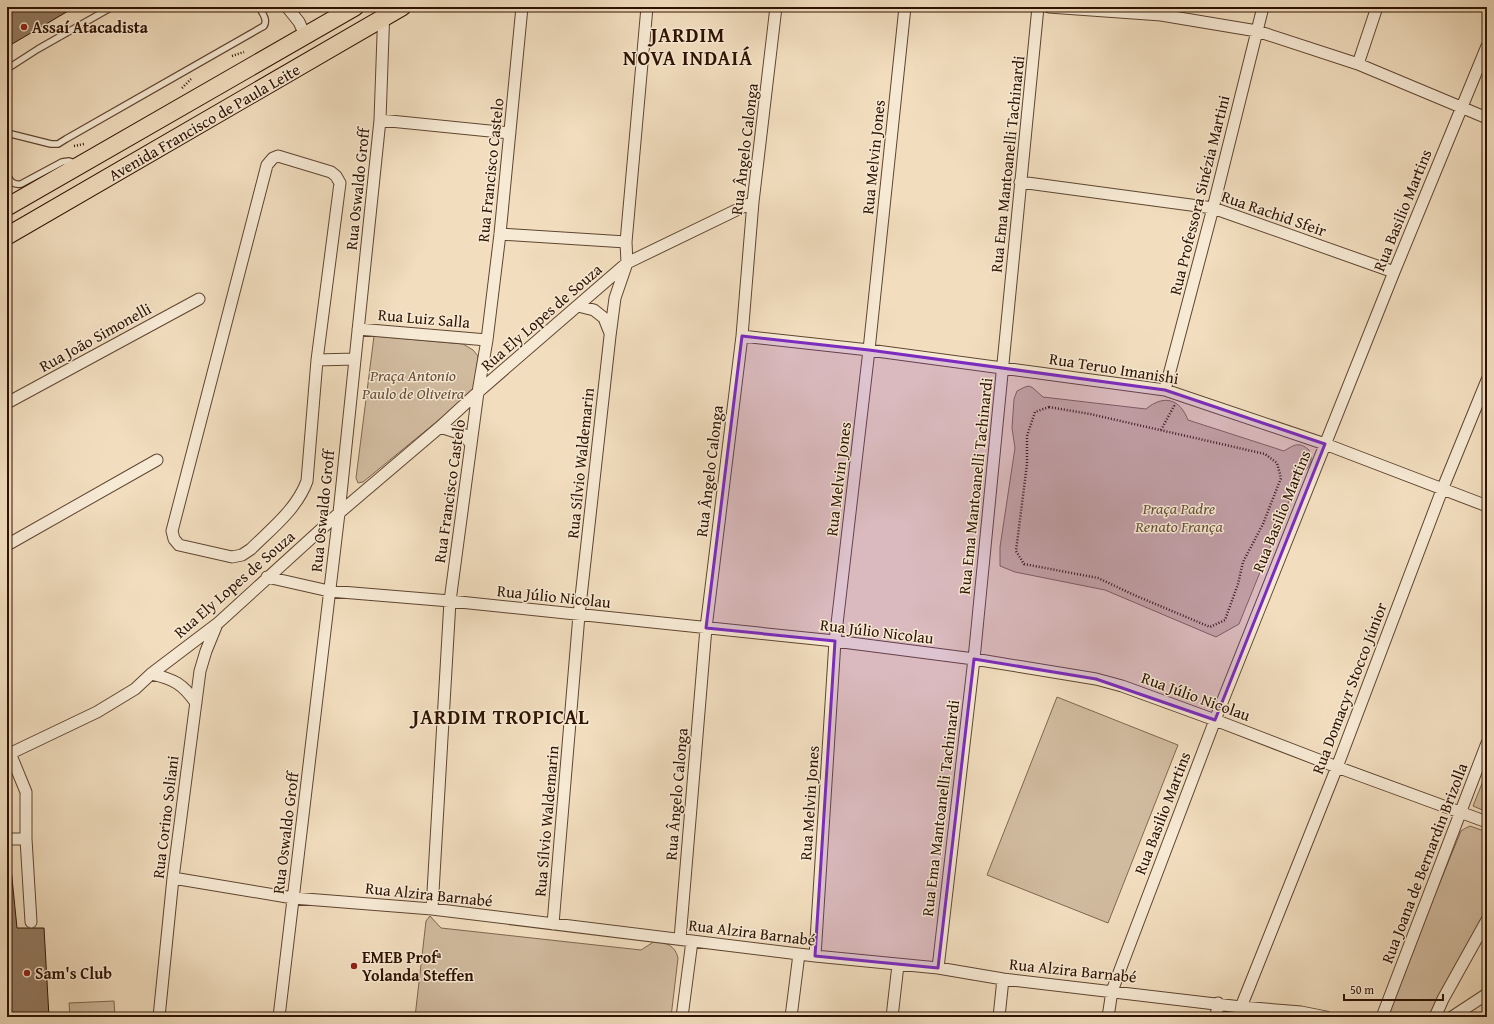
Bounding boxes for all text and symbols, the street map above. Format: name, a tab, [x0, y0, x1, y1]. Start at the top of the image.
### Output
place label: Assaí Atacadista	[32, 15, 149, 39]
district label: JARDIM NOVA INDAIÁ	[623, 20, 753, 72]
marker: Assaí Atacadista	[19, 22, 29, 32]
street label: Rua Ema Mantoanelli Tachinardi	[984, 54, 1030, 274]
street label: Avenida Francisco de Paula Leite	[104, 57, 304, 187]
street label: Rua Ângelo Calonga	[724, 81, 764, 216]
street label: Rua Professora Sinézia Martini	[1163, 92, 1236, 298]
street label: Rua Francisco Castelo	[470, 97, 510, 243]
street label: Rua Melvin Jones	[855, 99, 891, 215]
street label: Rua Oswaldo Groff	[339, 125, 376, 251]
street label: Rua Basilio Martins	[1367, 145, 1437, 275]
street label: Rua Rachid Sfeir	[1218, 184, 1330, 242]
street label: Rua Ely Lopes de Souza	[475, 257, 607, 377]
street label: Rua João Simonelli	[35, 296, 156, 378]
street label: Rua Luiz Salla	[377, 302, 471, 334]
street label: Rua Teruo Imanishi	[1048, 346, 1181, 390]
park label: Praça Antonio Paulo de Oliveira	[361, 363, 465, 405]
street label: Rua Ema Mantoanelli Tachinardi	[952, 376, 998, 596]
street label: Rua Sílvio Waldemarin	[560, 386, 600, 540]
street label: Rua Ângelo Calonga	[689, 403, 729, 538]
street label: Rua Francisco Castelo	[427, 418, 471, 564]
street label: Rua Melvin Jones	[819, 420, 857, 538]
street label: Rua Basilio Martins	[1246, 446, 1316, 576]
street label: Rua Oswaldo Groff	[304, 447, 341, 573]
park label: Praça Padre Renato França	[1134, 496, 1223, 538]
street label: Rua Ely Lopes de Souza	[168, 524, 300, 644]
street label: Rua Júlio Nicolau	[496, 578, 612, 614]
street label: Rua Domacyr Stocco Júnior	[1305, 598, 1393, 777]
street label: Rua Júlio Nicolau	[819, 612, 935, 650]
street label: Rua Júlio Nicolau	[1138, 665, 1254, 727]
street label: Rua Ema Mantoanelli Tachinardi	[915, 698, 965, 918]
district label: JARDIM TROPICAL	[409, 702, 590, 731]
street label: Rua Ângelo Calonga	[658, 726, 694, 861]
street label: Rua Sílvio Waldemarin	[527, 744, 565, 898]
street label: Rua Melvin Jones	[793, 745, 825, 861]
street label: Rua Basilio Martins	[1128, 748, 1196, 878]
street label: Rua Corino Soliani	[146, 754, 185, 880]
street label: Rua Joana de Bernardin Brizolla	[1375, 759, 1474, 967]
street label: Rua Oswaldo Groff	[266, 769, 305, 895]
street label: Rua Alzira Barnabé	[364, 875, 494, 913]
street label: Rua Alzira Barnabé	[687, 912, 817, 952]
place label: EMEB Profª Yolanda Steffen	[362, 945, 474, 987]
street label: Rua Alzira Barnabé	[1008, 951, 1138, 989]
place label: Sam's Club	[35, 961, 112, 985]
marker: EMEB Profª Yolanda Steffen	[349, 961, 359, 971]
marker: Sam's Club	[22, 968, 32, 978]
scale bar	[1344, 976, 1443, 1002]
text: 50 m	[1350, 981, 1374, 998]

